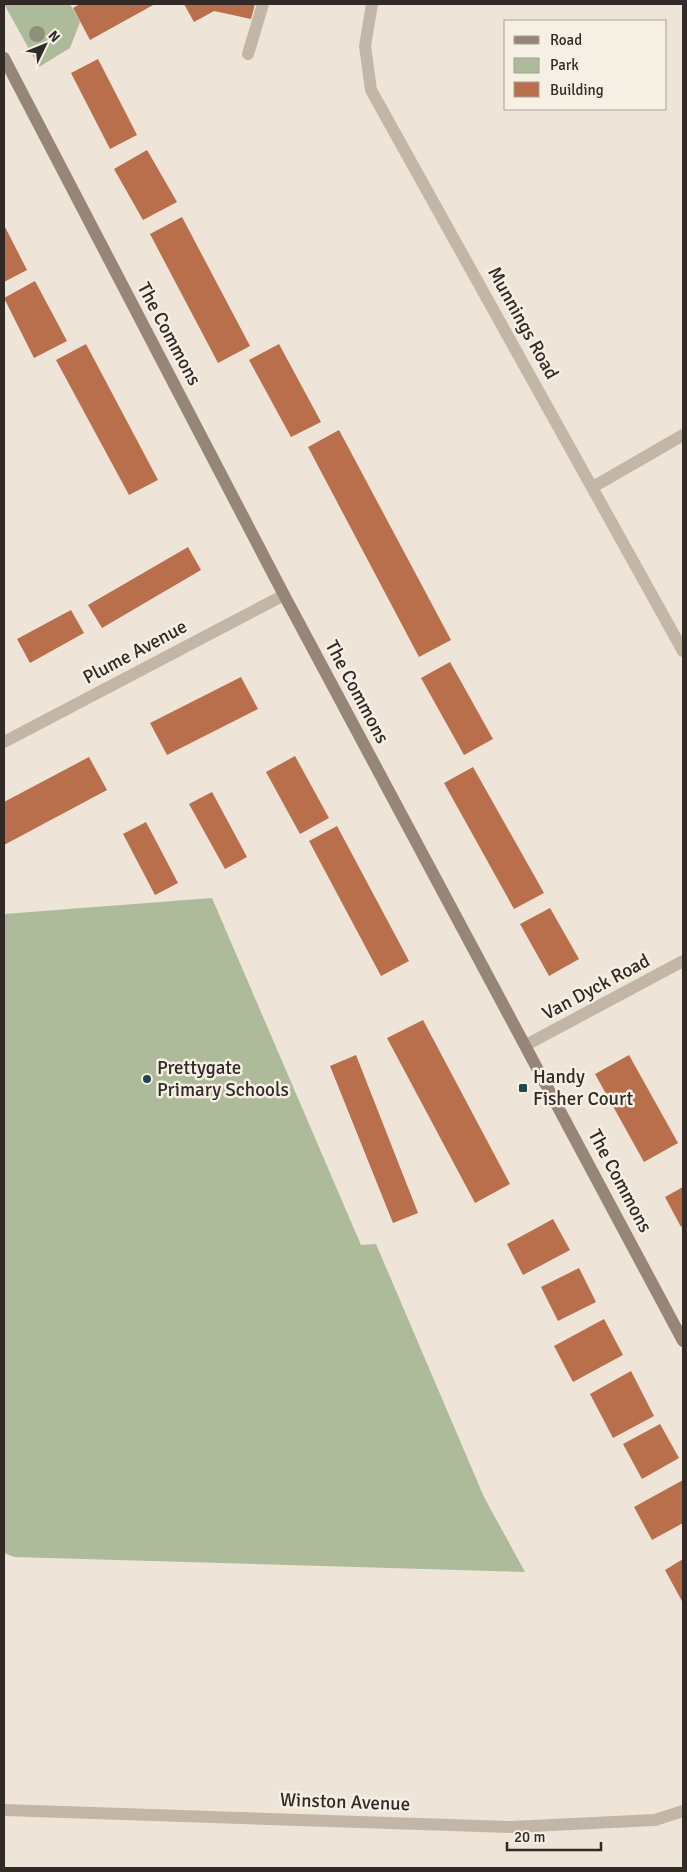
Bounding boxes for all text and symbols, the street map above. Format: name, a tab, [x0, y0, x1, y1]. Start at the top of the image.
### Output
north arrow	[20, 20, 70, 70]
legend	[504, 20, 667, 110]
text: N	[45, 27, 64, 46]
text: Road	[550, 31, 582, 49]
text: Park	[550, 56, 579, 74]
text: Building	[550, 81, 604, 99]
street label: Munnings Road	[482, 262, 564, 384]
street label: The Commons	[132, 278, 206, 390]
street label: Plume Avenue	[79, 614, 191, 690]
street label: The Commons	[320, 636, 394, 748]
street label: Van Dyck Road	[538, 949, 654, 1025]
place label: Prettygate Primary Schools	[157, 1056, 289, 1102]
place label: Handy Fisher Court	[533, 1065, 633, 1111]
marker: Prettygate Primary Schools	[141, 1073, 153, 1085]
marker: Handy Fisher Court	[517, 1082, 529, 1094]
street label: The Commons	[583, 1125, 657, 1237]
street label: Winston Avenue	[279, 1788, 411, 1816]
scale bar	[507, 1820, 601, 1852]
text: 20 m	[514, 1828, 545, 1846]

